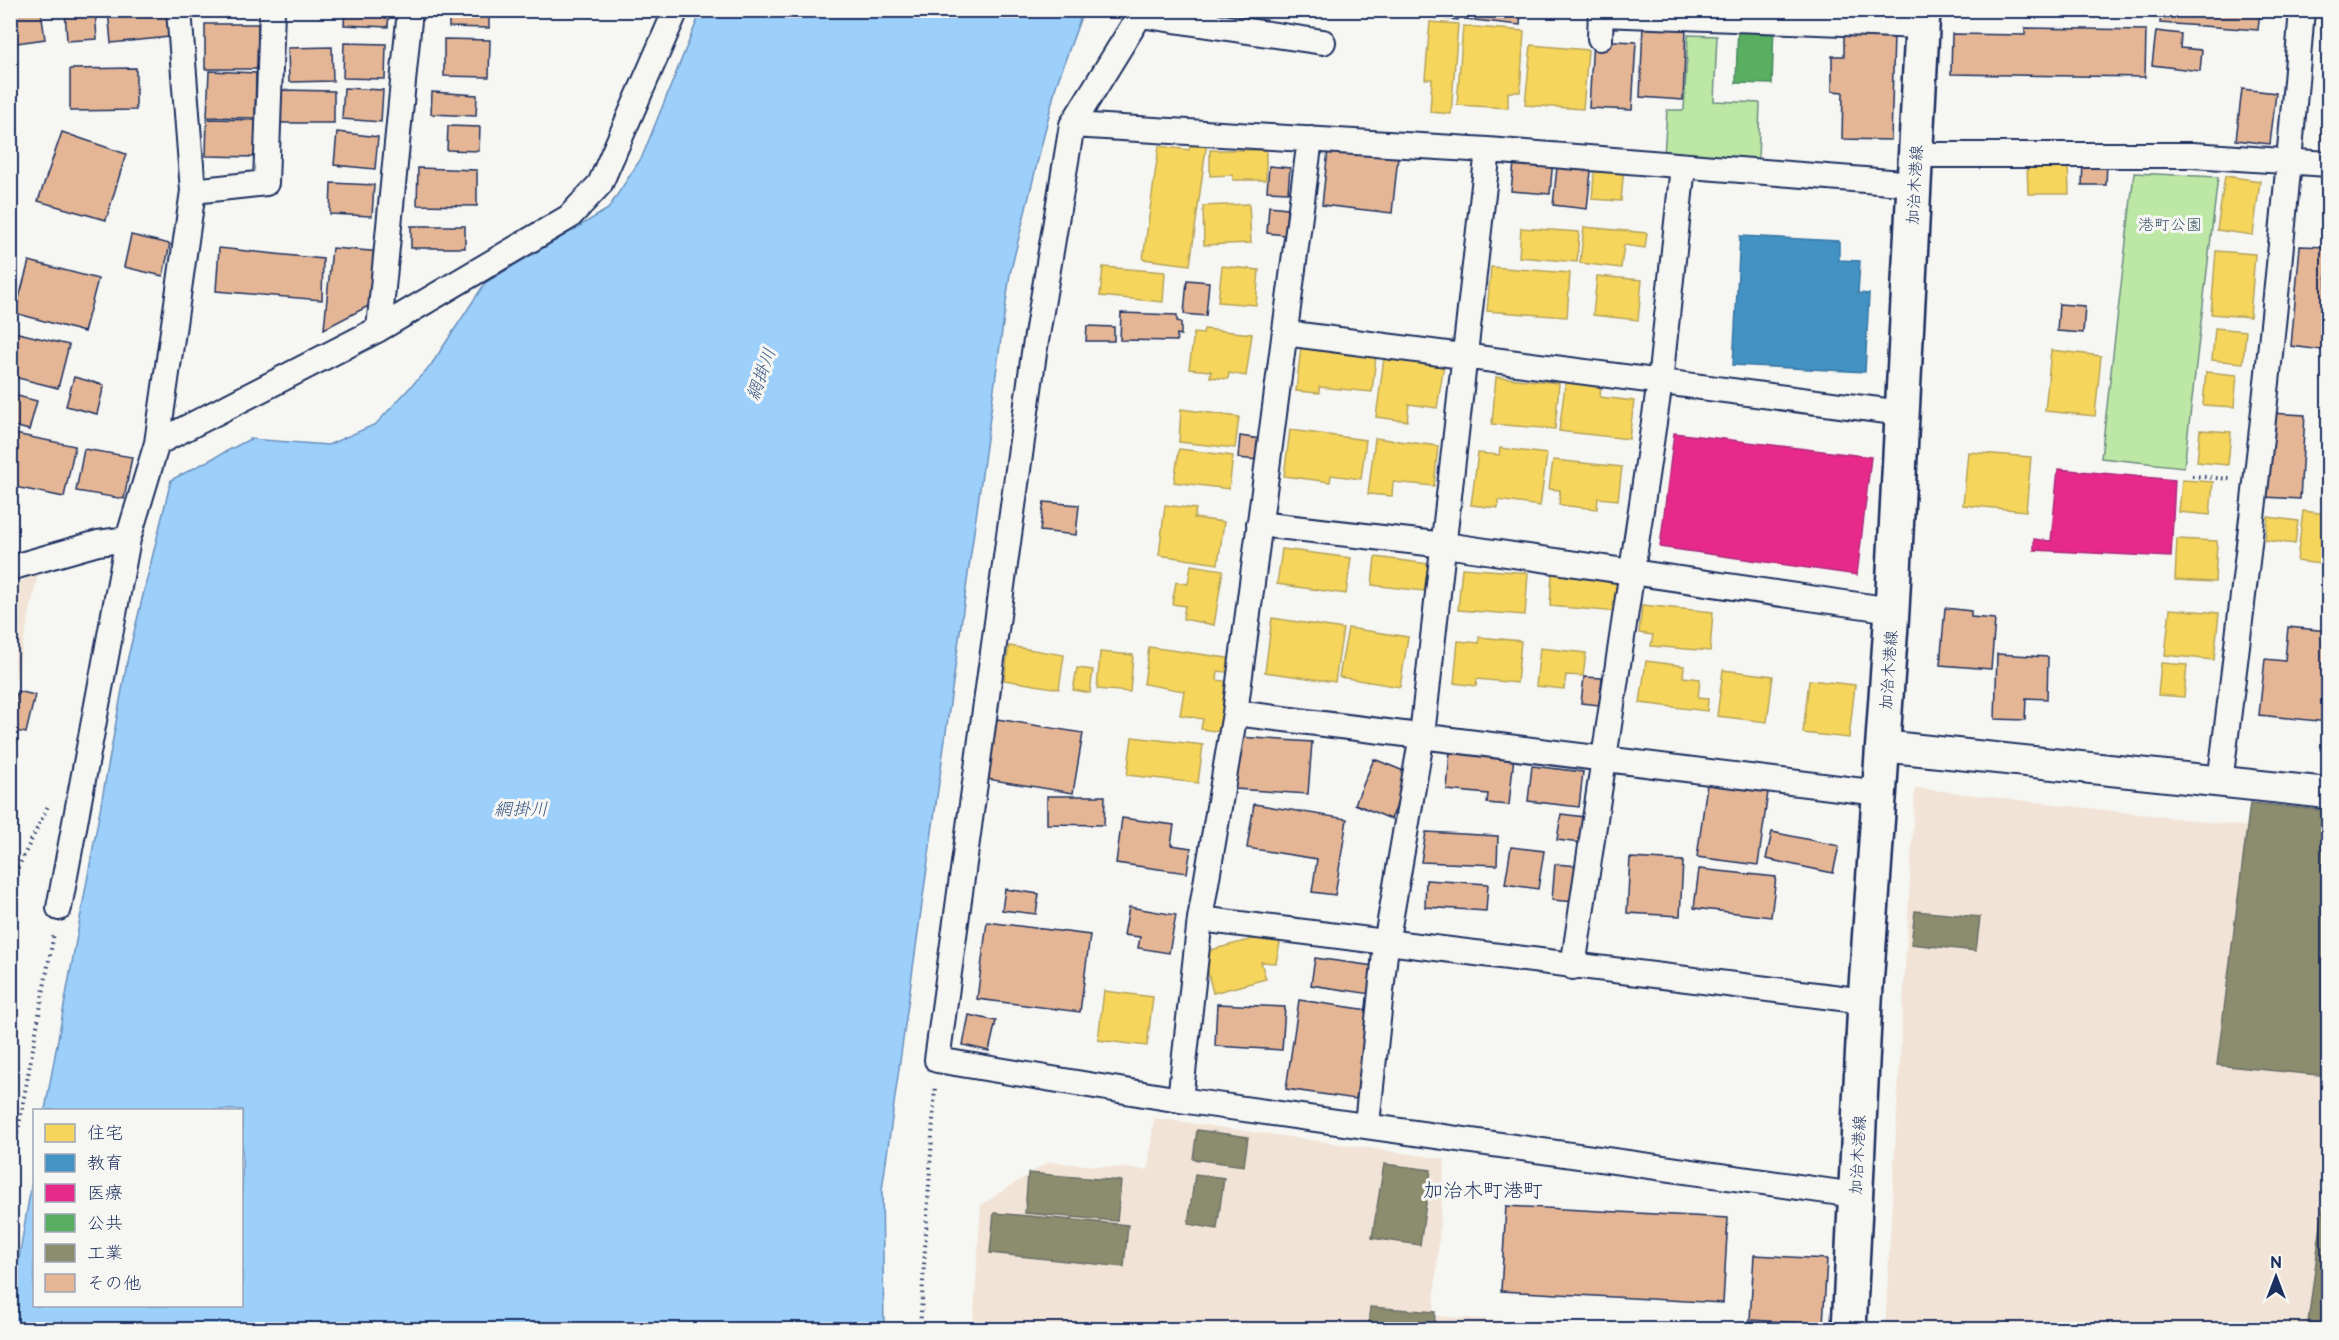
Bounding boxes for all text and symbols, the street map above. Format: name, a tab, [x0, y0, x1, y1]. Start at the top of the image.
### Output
street label: 加治木港線	[1904, 145, 1927, 226]
park label: 港町公園	[2138, 216, 2202, 235]
water label: 網掛川	[742, 345, 781, 403]
street label: 加治木港線	[1877, 630, 1902, 711]
water label: 網掛川	[494, 799, 548, 820]
legend	[33, 1109, 243, 1307]
street label: 加治木港線	[1847, 1115, 1870, 1196]
text: 住宅	[87, 1123, 123, 1144]
text: 教育	[87, 1153, 123, 1174]
district label: 加治木町港町	[1423, 1179, 1543, 1203]
text: 医療	[87, 1183, 123, 1204]
text: 公共	[87, 1213, 123, 1234]
text: 工業	[87, 1243, 123, 1264]
north arrow	[2246, 1247, 2306, 1307]
text: N	[2270, 1254, 2282, 1273]
text: その他	[87, 1273, 141, 1294]

